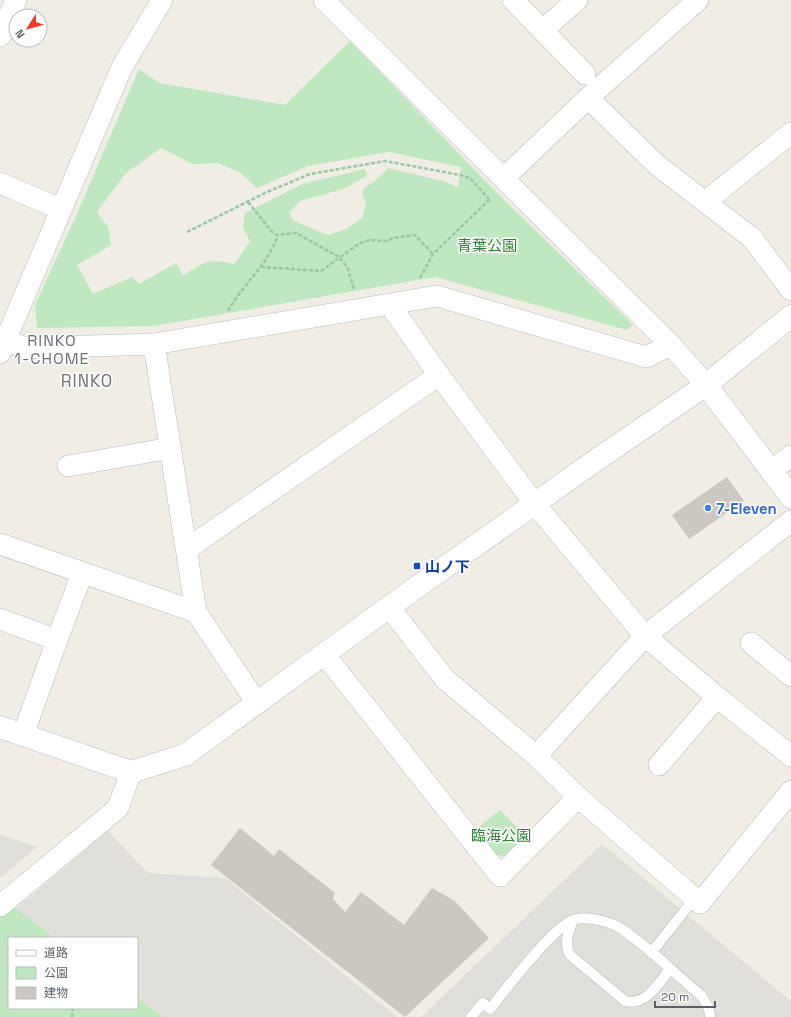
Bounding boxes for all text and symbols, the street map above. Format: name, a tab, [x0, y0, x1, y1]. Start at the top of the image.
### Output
north arrow	[8, 8, 48, 48]
text: N	[12, 27, 28, 41]
park label: 青葉公園	[457, 236, 517, 255]
district label: RINKO 1-CHOME	[14, 330, 90, 369]
district label: RINKO	[61, 370, 113, 392]
place label: 7-Eleven	[716, 499, 777, 518]
marker: 7-Eleven	[703, 503, 713, 513]
place label: 山ノ下	[425, 557, 470, 576]
marker: 山ノ下	[412, 561, 422, 571]
park label: 臨海公園	[471, 826, 531, 845]
legend	[8, 937, 138, 1009]
text: 道路	[44, 945, 68, 961]
text: 公園	[44, 965, 68, 981]
scale bar	[655, 983, 715, 1009]
text: 建物	[44, 985, 68, 1001]
text: 20 m	[661, 989, 689, 1005]

